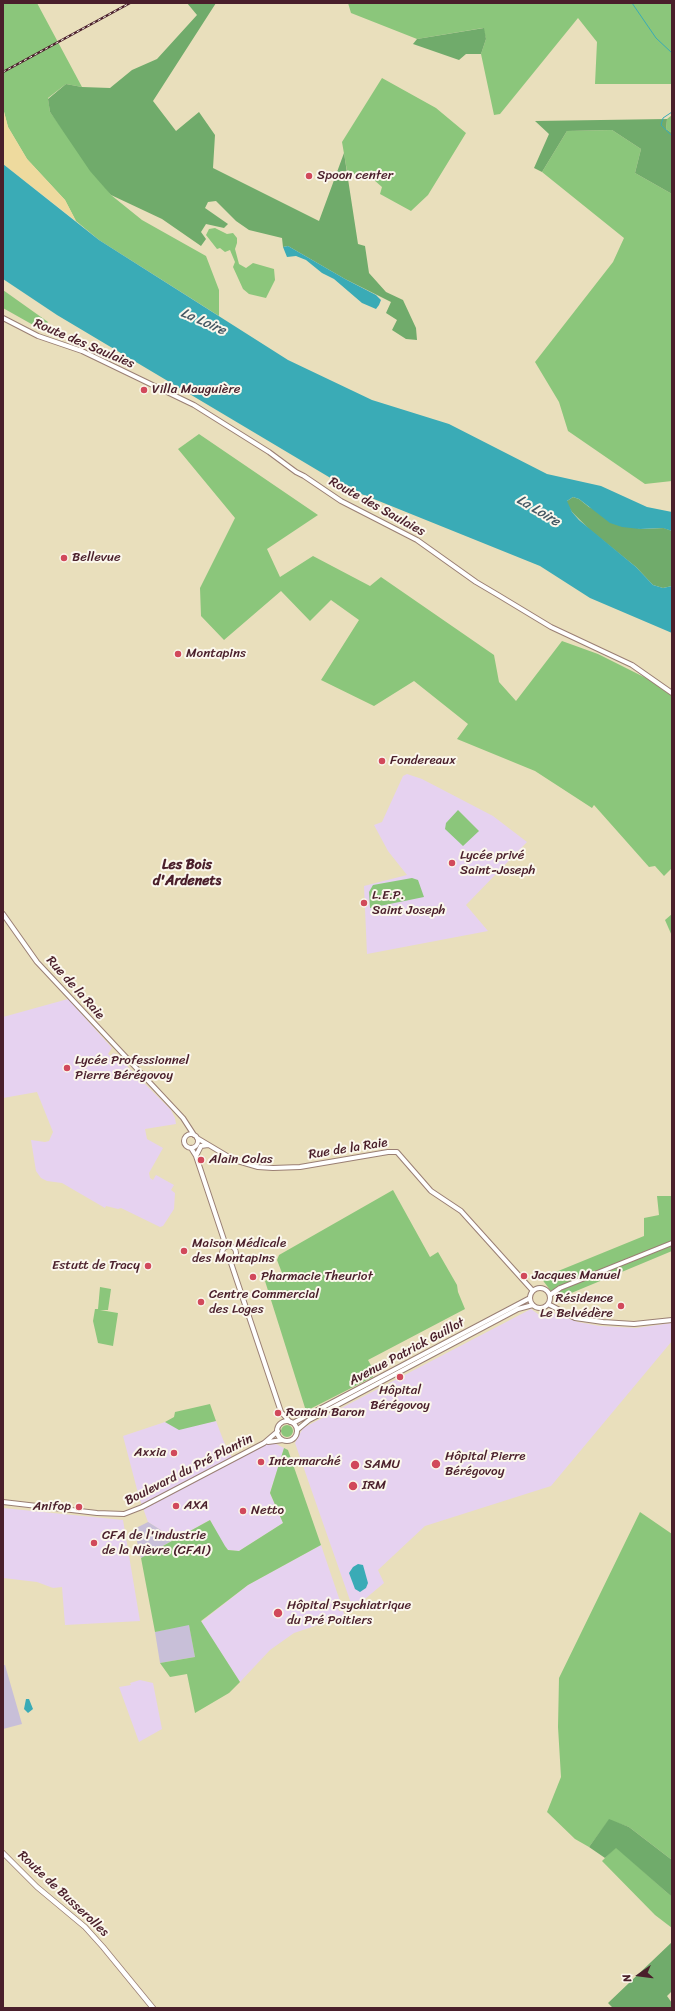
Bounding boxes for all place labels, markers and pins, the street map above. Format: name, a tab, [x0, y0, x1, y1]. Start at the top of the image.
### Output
place label: Spoon center	[317, 168, 393, 184]
marker: Spoon center	[304, 171, 314, 181]
place label: Villa Mauguière	[152, 382, 241, 398]
marker: Villa Mauguière	[139, 385, 149, 395]
place label: Bellevue	[72, 550, 121, 566]
marker: Bellevue	[59, 553, 69, 563]
place label: Montapins	[186, 646, 246, 662]
marker: Montapins	[173, 649, 183, 659]
place label: Fondereaux	[390, 753, 456, 769]
marker: Fondereaux	[377, 756, 387, 766]
place label: Lycée privé Saint-Joseph	[460, 848, 535, 879]
marker: Lycée privé Saint-Joseph	[447, 858, 457, 868]
place label: L.E.P. Saint Joseph	[372, 888, 445, 919]
marker: L.E.P. Saint Joseph	[359, 898, 369, 908]
place label: Lycée Professionnel Pierre Bérégovoy	[75, 1053, 189, 1084]
marker: Lycée Professionnel Pierre Bérégovoy	[62, 1063, 72, 1073]
place label: Alain Colas	[209, 1152, 273, 1168]
marker: Alain Colas	[196, 1155, 206, 1165]
place label: Maison Médicale des Montapins	[192, 1236, 286, 1267]
marker: Maison Médicale des Montapins	[179, 1246, 189, 1256]
place label: Estutt de Tracy	[52, 1258, 140, 1274]
marker: Estutt de Tracy	[143, 1261, 153, 1271]
place label: Jacques Manuel	[532, 1268, 620, 1284]
place label: Pharmacie Theuriot	[261, 1269, 373, 1285]
marker: Jacques Manuel	[519, 1271, 529, 1281]
marker: Pharmacie Theuriot	[248, 1272, 258, 1282]
place label: Centre Commercial des Loges	[209, 1287, 319, 1318]
place label: Résidence Le Belvédère	[540, 1291, 613, 1322]
marker: Centre Commercial des Loges	[196, 1297, 206, 1307]
marker: Résidence Le Belvédère	[616, 1301, 626, 1311]
marker: Hôpital Bérégovoy	[395, 1372, 405, 1382]
place label: Hôpital Bérégovoy	[370, 1383, 430, 1414]
place label: Romain Baron	[286, 1405, 365, 1421]
marker: Romain Baron	[273, 1408, 283, 1418]
place label: Axxia	[134, 1445, 166, 1461]
marker: Axxia	[169, 1448, 179, 1458]
place label: Hôpital Pierre Bérégovoy	[445, 1449, 526, 1480]
place label: Intermarché	[269, 1454, 341, 1470]
marker: Intermarché	[256, 1457, 266, 1467]
place label: SAMU	[364, 1457, 400, 1473]
marker: Hôpital Pierre Bérégovoy	[430, 1458, 442, 1470]
marker: SAMU	[349, 1459, 361, 1471]
place label: IRM	[362, 1478, 386, 1494]
marker: IRM	[347, 1480, 359, 1492]
place label: AXA	[184, 1498, 208, 1514]
place label: Anifop	[33, 1499, 71, 1515]
marker: AXA	[171, 1501, 181, 1511]
marker: Anifop	[74, 1502, 84, 1512]
place label: Netto	[251, 1503, 284, 1519]
marker: Netto	[238, 1506, 248, 1516]
place label: CFA de l'industrie de la Nièvre (CFAI)	[102, 1528, 210, 1559]
marker: CFA de l'industrie de la Nièvre (CFAI)	[89, 1538, 99, 1548]
place label: Hôpital Psychiatrique du Pré Poitiers	[287, 1598, 411, 1629]
marker: Hôpital Psychiatrique du Pré Poitiers	[272, 1607, 284, 1619]

